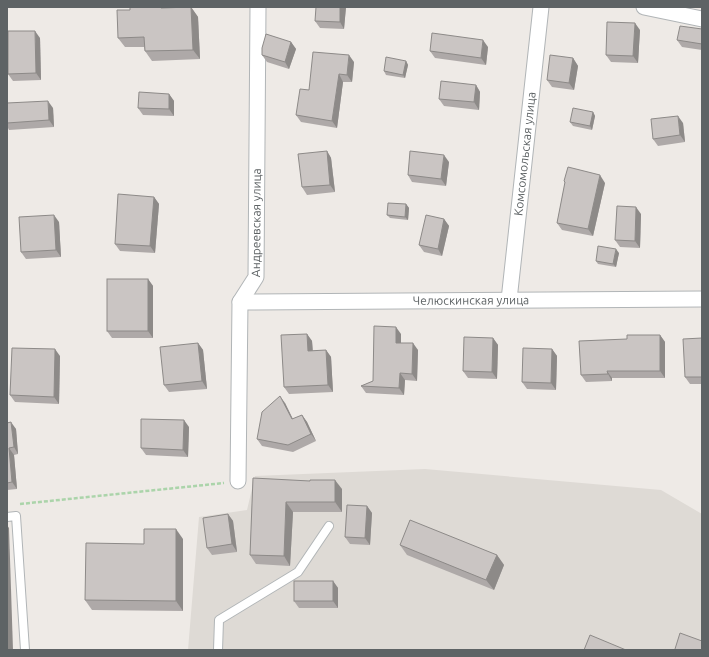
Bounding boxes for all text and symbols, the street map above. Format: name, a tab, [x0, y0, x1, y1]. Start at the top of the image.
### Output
street label: Комсомольская улица	[511, 91, 538, 216]
street label: Андреевская улица	[249, 168, 263, 277]
street label: Челюскинская улица	[413, 293, 529, 307]

